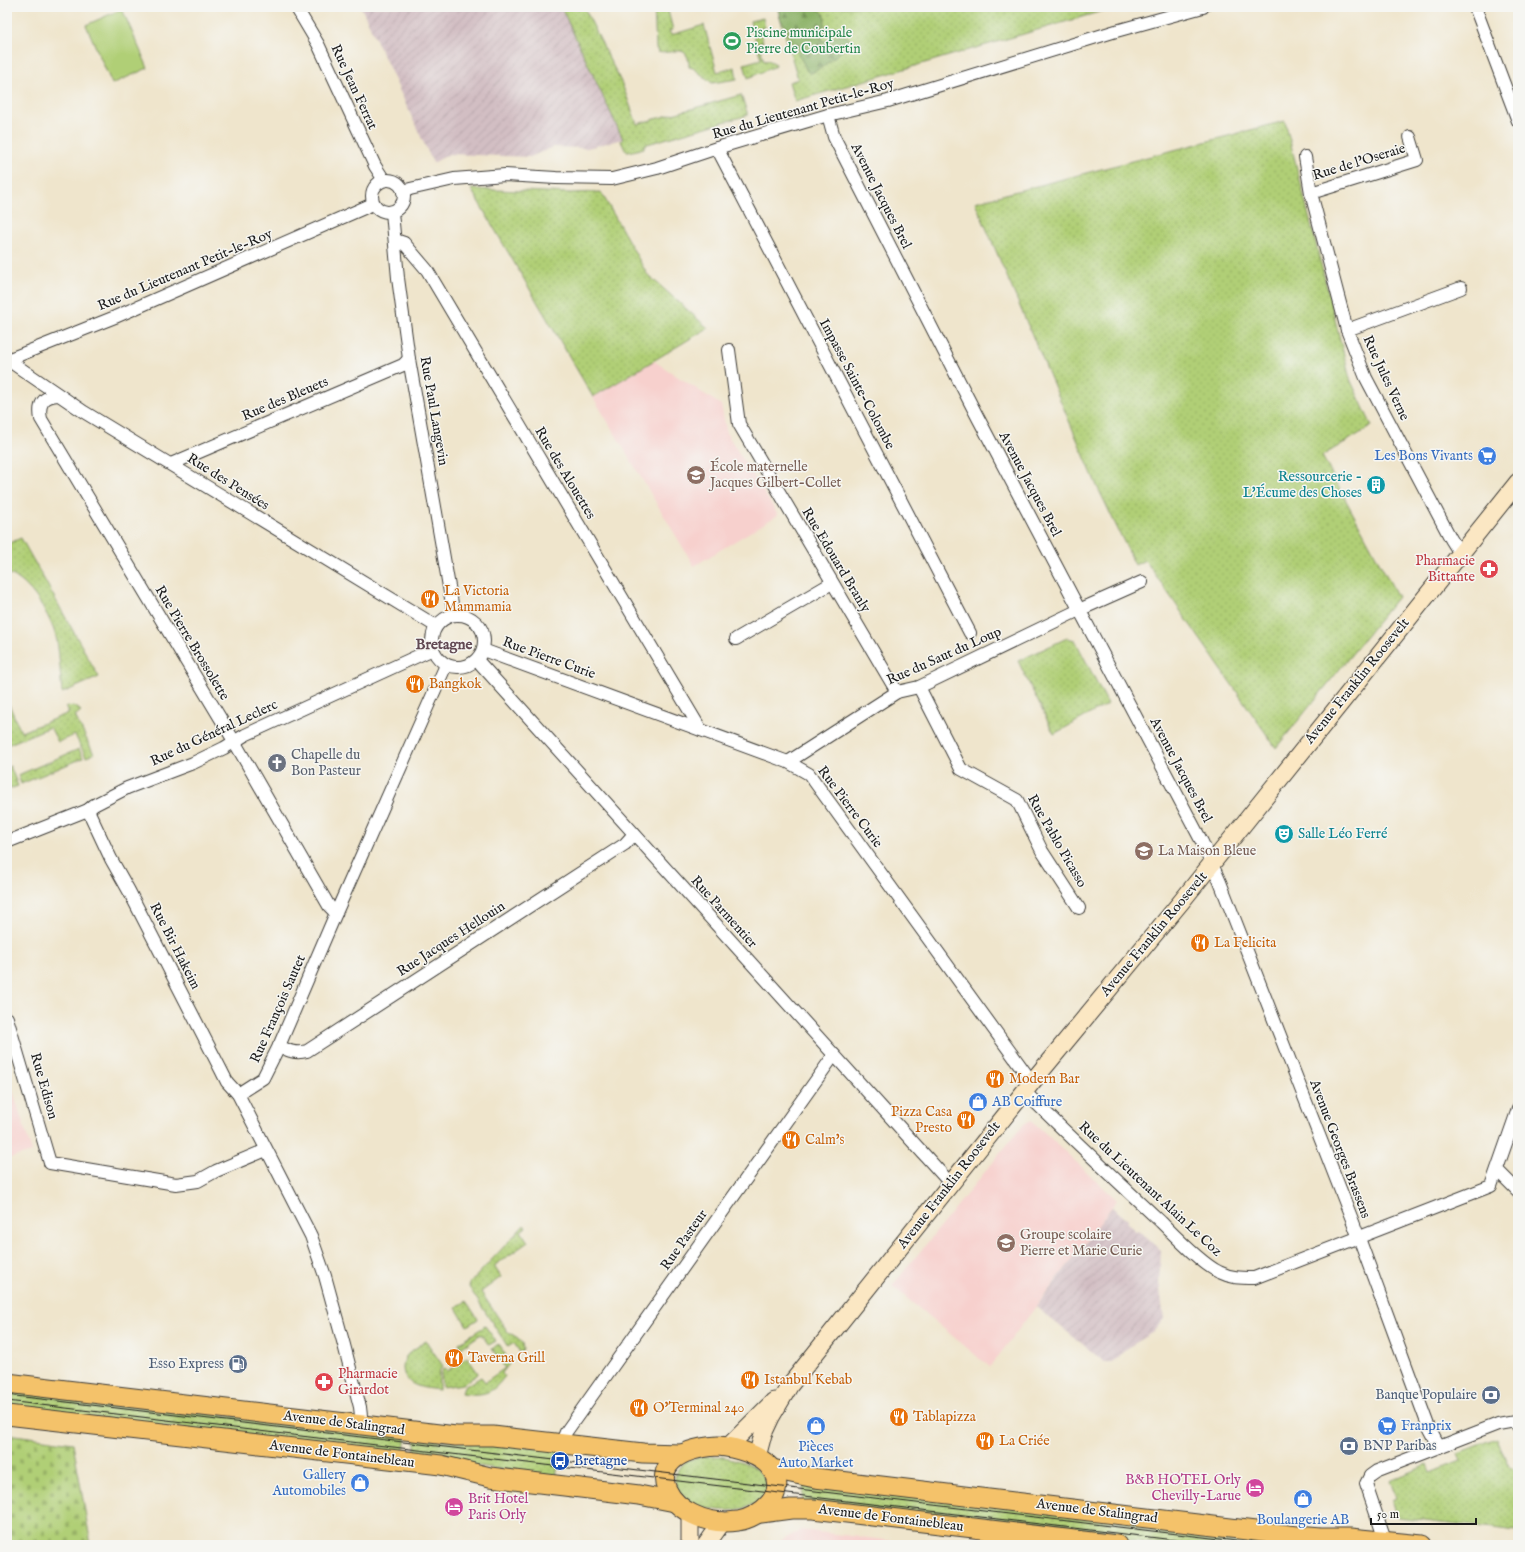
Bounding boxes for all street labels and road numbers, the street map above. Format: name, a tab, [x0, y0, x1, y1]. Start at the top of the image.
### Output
street label: Rue Jean Ferrat	[326, 41, 382, 133]
street label: Rue du Lieutenant Petit-le-Roy	[710, 74, 896, 144]
street label: Avenue Jacques Brel	[846, 139, 916, 252]
street label: Rue de l'Oseraie	[1310, 139, 1408, 185]
street label: Rue du Lieutenant Petit-le-Roy	[95, 225, 275, 315]
street label: Impasse Sainte-Colombe	[815, 316, 899, 453]
street label: Rue Jules Verne	[1358, 333, 1414, 424]
street label: Rue Paul Langevin	[416, 355, 453, 467]
street label: Rue des Bleuets	[239, 373, 331, 425]
street label: Rue des Alouettes	[530, 424, 600, 523]
street label: Avenue Jacques Brel	[994, 427, 1065, 540]
street label: Rue des Pensées	[184, 450, 273, 514]
street label: Rue Edouard Branly	[798, 504, 875, 616]
street label: Rue Pierre Brossolette	[151, 582, 234, 704]
street label: Avenue Franklin Roosevelt	[1300, 614, 1414, 748]
street label: Rue du Saut du Loup	[884, 622, 1005, 689]
street label: Rue Pierre Curie	[500, 633, 599, 683]
street label: Rue du Général Leclerc	[147, 696, 281, 770]
street label: Avenue Jacques Brel	[1145, 713, 1216, 826]
street label: Rue Pierre Curie	[813, 763, 887, 852]
street label: Rue Pablo Picasso	[1023, 791, 1091, 891]
street label: Avenue Franklin Roosevelt	[1096, 868, 1211, 1001]
street label: Rue Parmentier	[687, 872, 761, 952]
street label: Rue Jacques Hellouin	[394, 897, 509, 981]
street label: Rue Bir Hakeim	[145, 900, 205, 993]
street label: Rue François Sautet	[246, 952, 310, 1066]
street label: Rue Edison	[26, 1051, 62, 1122]
street label: Avenue Georges Brassens	[1305, 1076, 1375, 1221]
street label: Avenue Franklin Roosevelt	[893, 1117, 1005, 1253]
street label: Rue du Lieutenant Alain Le Coz	[1075, 1118, 1226, 1261]
street label: Rue Pasteur	[657, 1206, 711, 1274]
street label: Avenue de Stalingrad	[281, 1407, 406, 1439]
street label: Avenue de Fontainebleau	[268, 1436, 415, 1472]
street label: Avenue de Stalingrad	[1034, 1495, 1159, 1527]
street label: Avenue de Fontainebleau	[817, 1500, 964, 1536]

